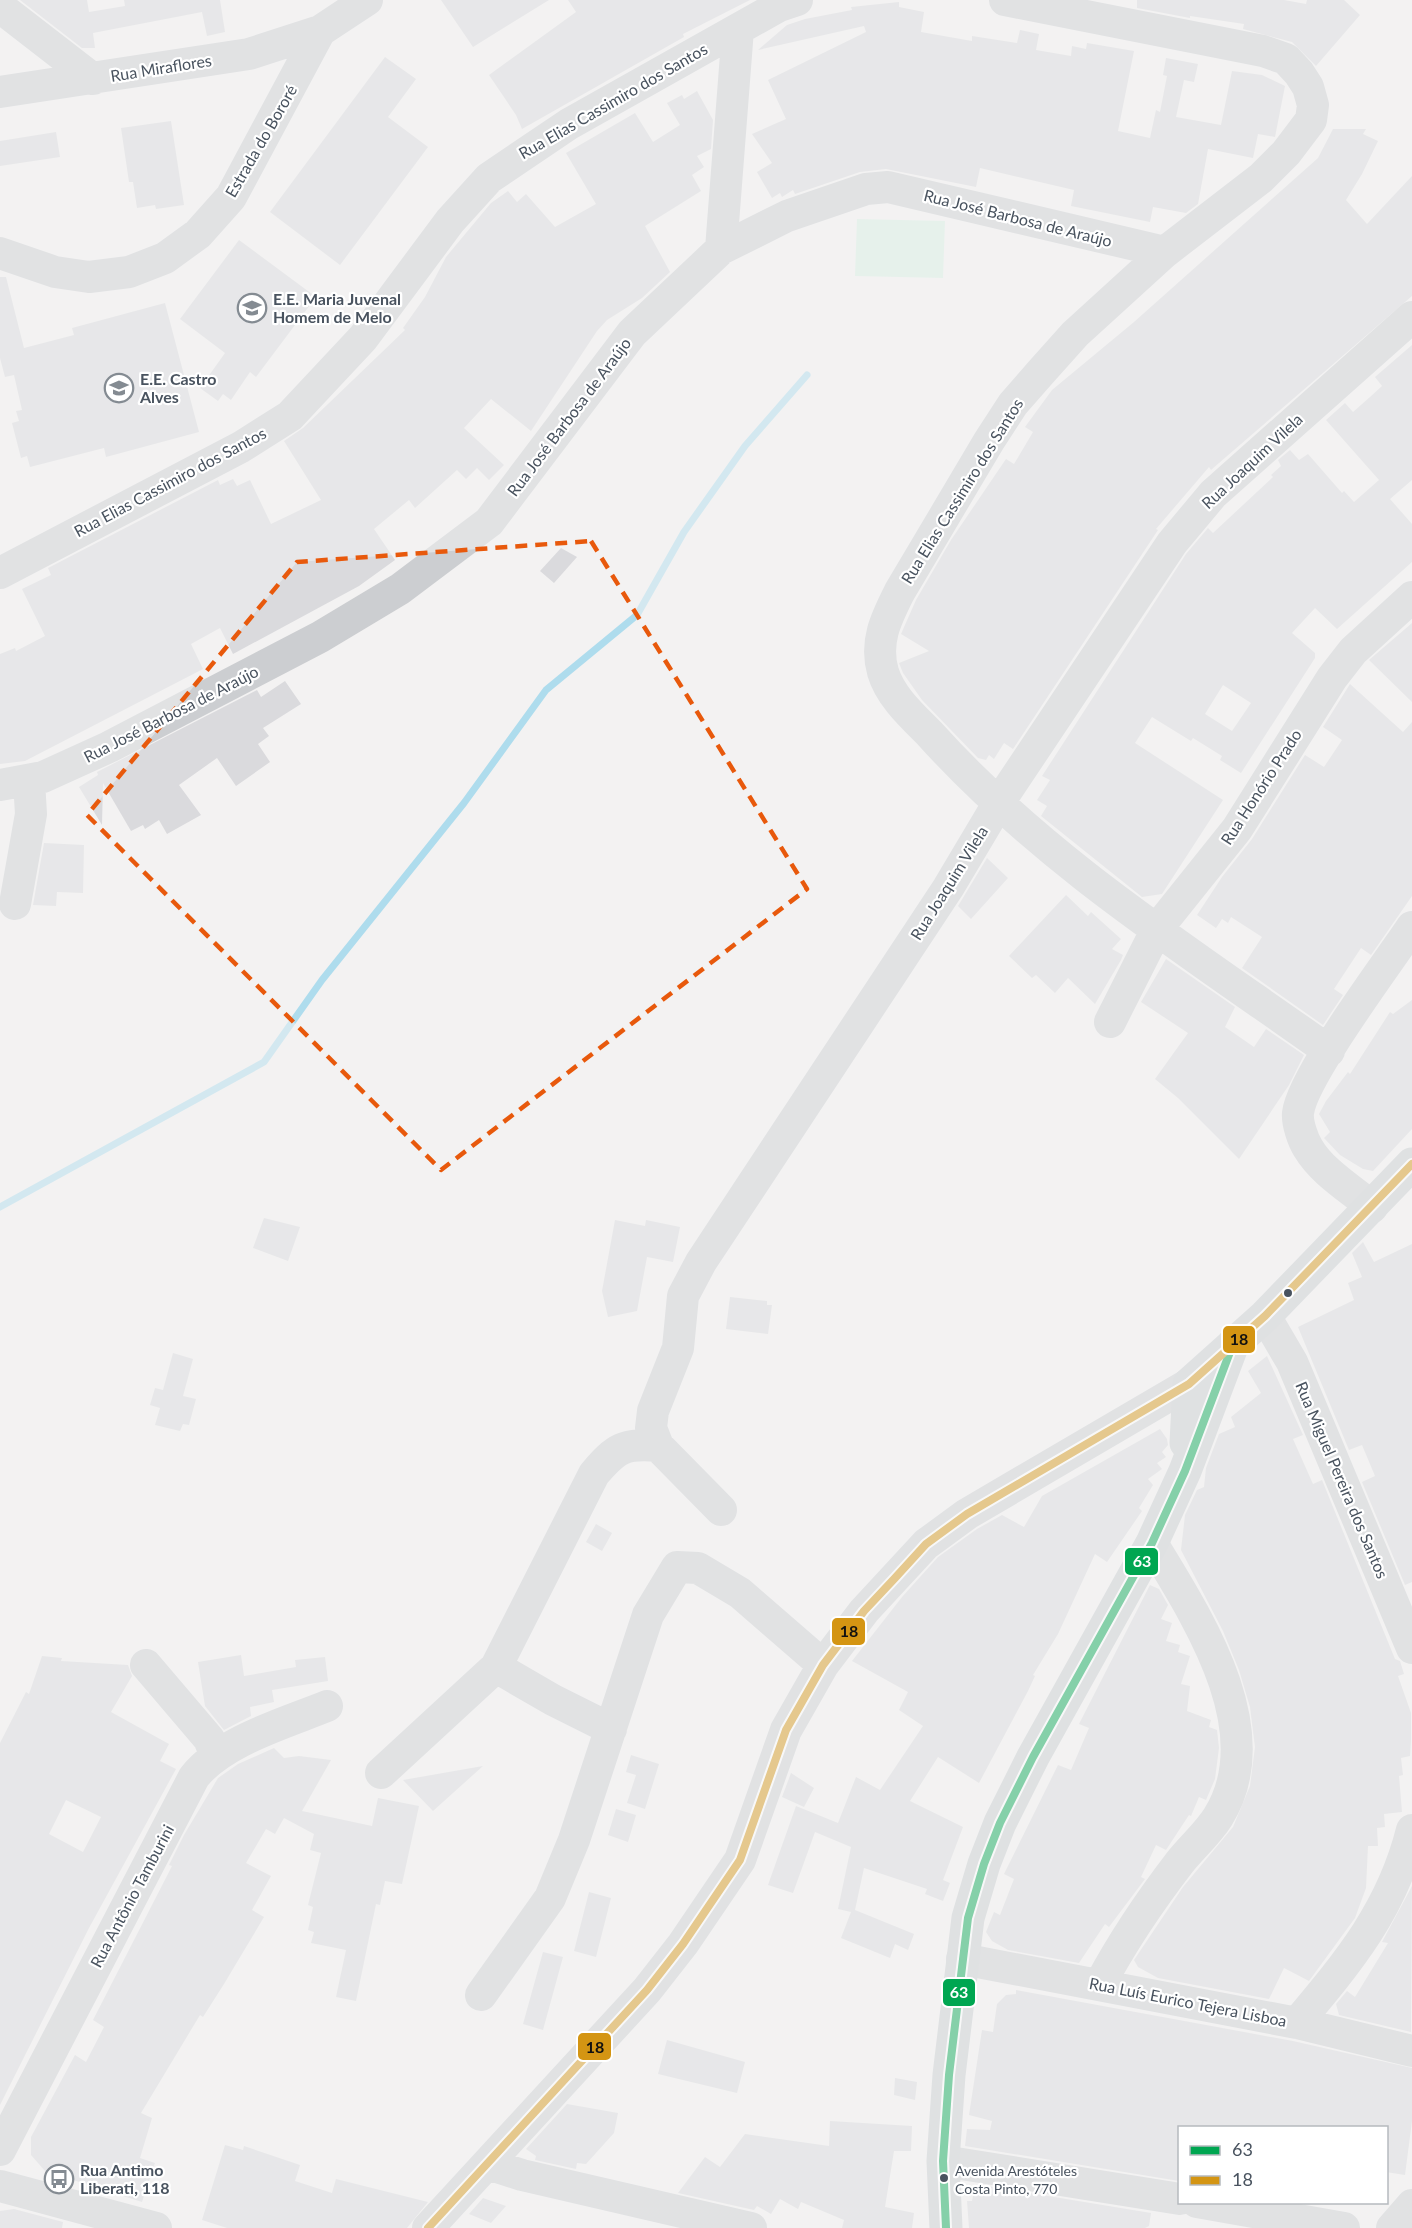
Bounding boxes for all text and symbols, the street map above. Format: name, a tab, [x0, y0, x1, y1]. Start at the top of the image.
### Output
street label: Rua Elias Cassimiro dos Santos	[515, 39, 710, 162]
street label: Rua Miraflores	[109, 50, 213, 85]
street label: Estrada do Bororé	[221, 81, 300, 200]
street label: Rua José Barbosa de Araújo	[922, 185, 1114, 250]
place label: E.E. Maria Juvenal Homem de Melo	[273, 289, 401, 326]
school or university icon: E.E. Maria Juvenal Homem de Melo	[236, 292, 268, 324]
street label: Rua José Barbosa de Araújo	[503, 334, 634, 500]
place label: E.E. Castro Alves	[139, 369, 217, 406]
school or university icon: E.E. Castro Alves	[103, 372, 135, 404]
street label: Rua Elias Cassimiro dos Santos	[897, 395, 1027, 587]
street label: Rua Joaquim Vilela	[1197, 409, 1306, 512]
street label: Rua Elias Cassimiro dos Santos	[71, 423, 269, 540]
street label: Rua José Barbosa de Araújo	[80, 661, 261, 766]
street label: Rua Honório Prado	[1216, 726, 1305, 848]
street label: Rua Joaquim Vilela	[906, 822, 991, 943]
unlabelled marker	[1282, 1287, 1294, 1299]
line badge: 18	[1222, 1325, 1256, 1354]
text: 18	[1230, 1329, 1248, 1348]
street label: Rua Miguel Pereira dos Santos	[1292, 1378, 1393, 1581]
line badge: 63	[1124, 1547, 1159, 1576]
text: 63	[1133, 1551, 1151, 1570]
line badge: 18	[831, 1617, 866, 1646]
text: 18	[840, 1621, 858, 1640]
street label: Rua Antônio Tamburini	[86, 1821, 177, 1970]
street label: Rua Luís Eurico Tejera Lisboa	[1088, 1973, 1288, 2030]
line badge: 63	[942, 1978, 976, 2007]
text: 63	[950, 1982, 968, 2001]
line badge: 18	[577, 2032, 612, 2061]
text: 18	[586, 2037, 604, 2056]
legend	[1178, 2126, 1388, 2204]
text: 63	[1232, 2138, 1253, 2160]
place label: Rua Antimo Liberati, 118	[80, 2160, 170, 2197]
place label: Avenida Arestóteles Costa Pinto, 770	[955, 2162, 1077, 2197]
bus stop icon: Rua Antimo Liberati, 118	[43, 2163, 75, 2195]
text: 18	[1232, 2168, 1253, 2190]
marker: Avenida Arestóteles Costa Pinto, 770	[938, 2172, 950, 2184]

